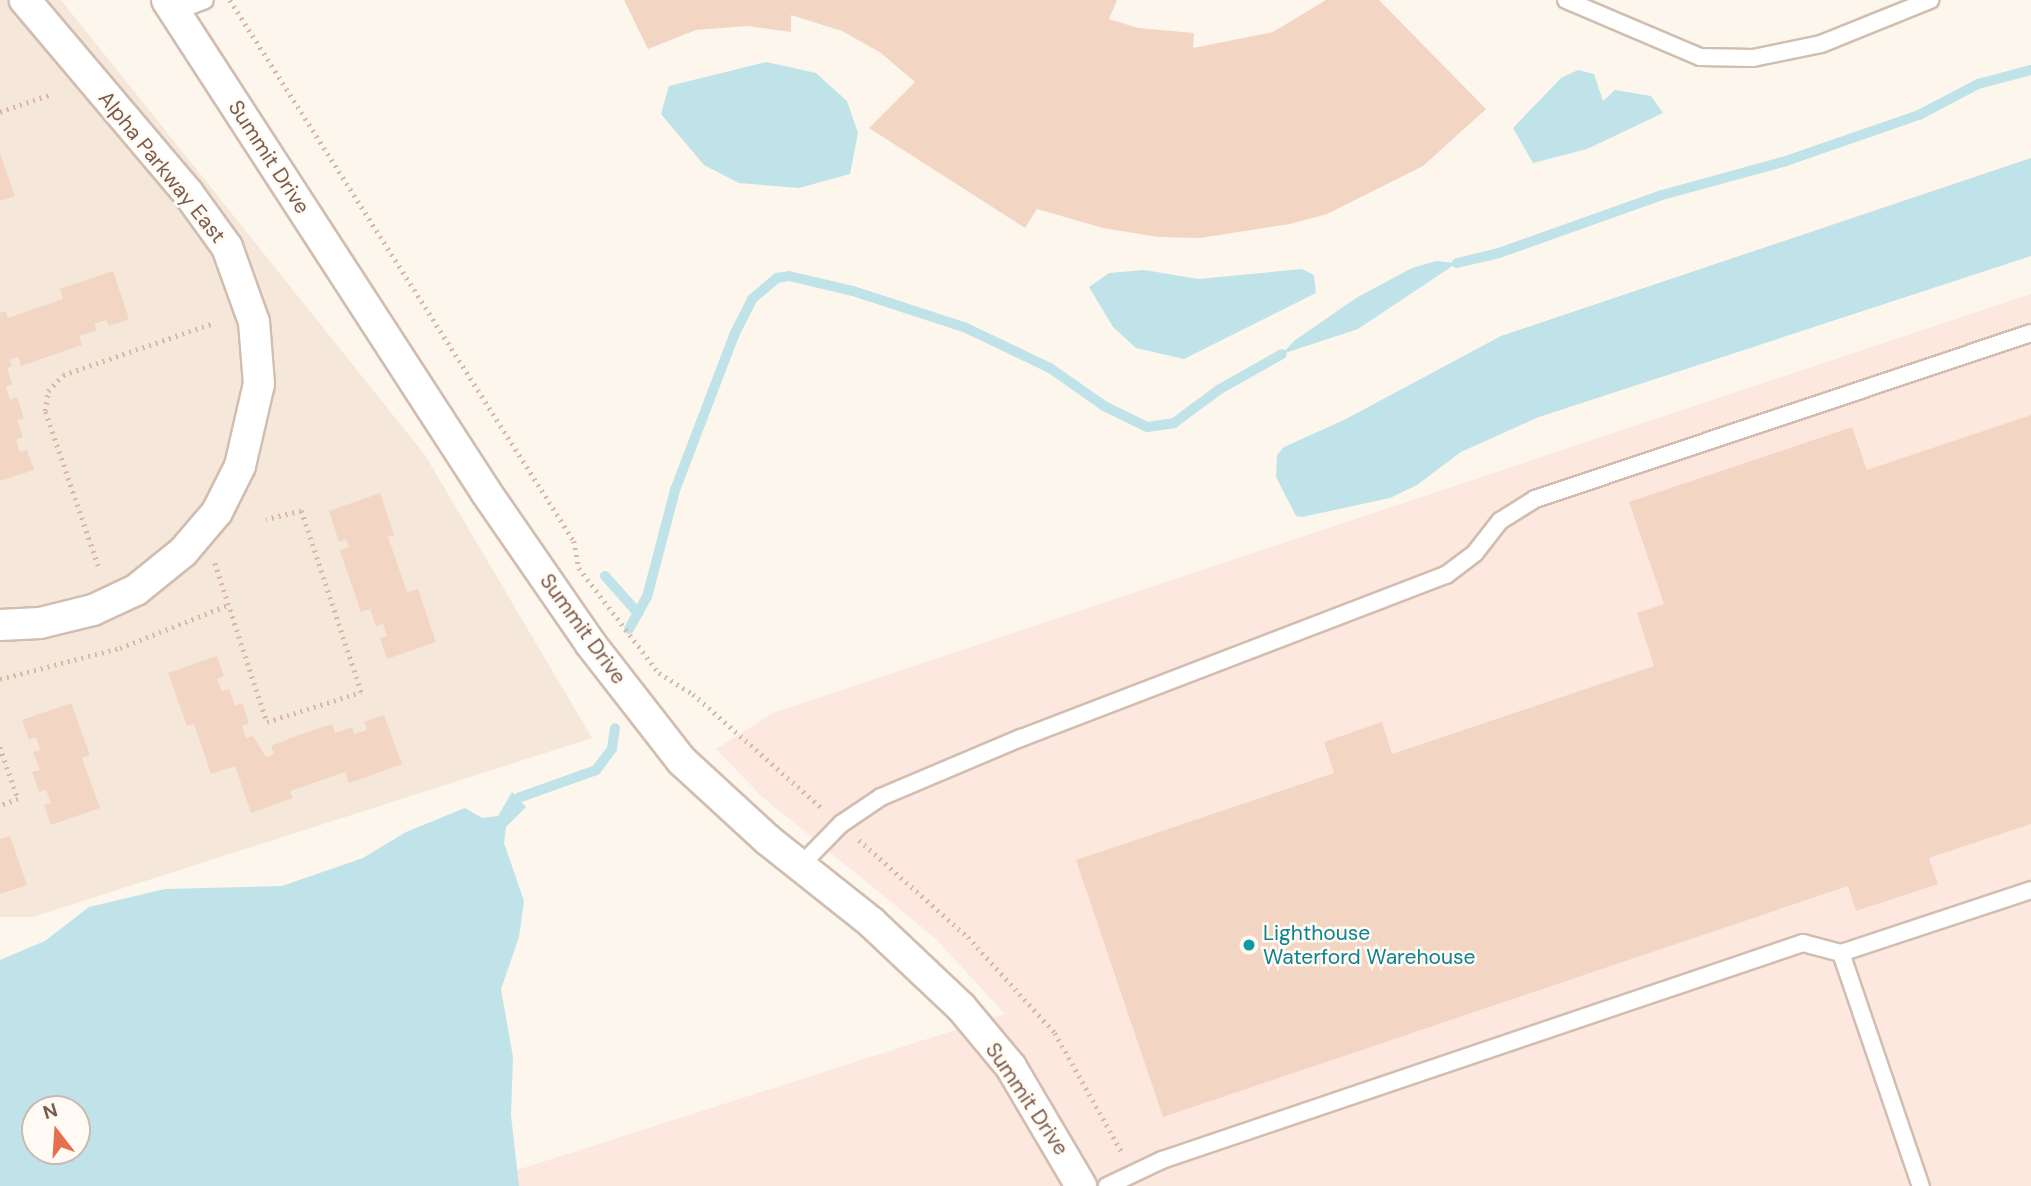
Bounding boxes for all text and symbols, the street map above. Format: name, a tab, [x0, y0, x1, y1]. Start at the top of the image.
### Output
street label: Alpha Parkway East	[93, 86, 231, 248]
street label: Summit Drive	[223, 96, 315, 218]
street label: Summit Drive	[535, 569, 631, 689]
place label: Lighthouse Waterford Warehouse	[1263, 920, 1475, 970]
marker: Lighthouse Waterford Warehouse	[1241, 937, 1257, 953]
street label: Summit Drive	[980, 1038, 1074, 1160]
north arrow	[21, 1095, 91, 1165]
text: N	[40, 1097, 61, 1125]

